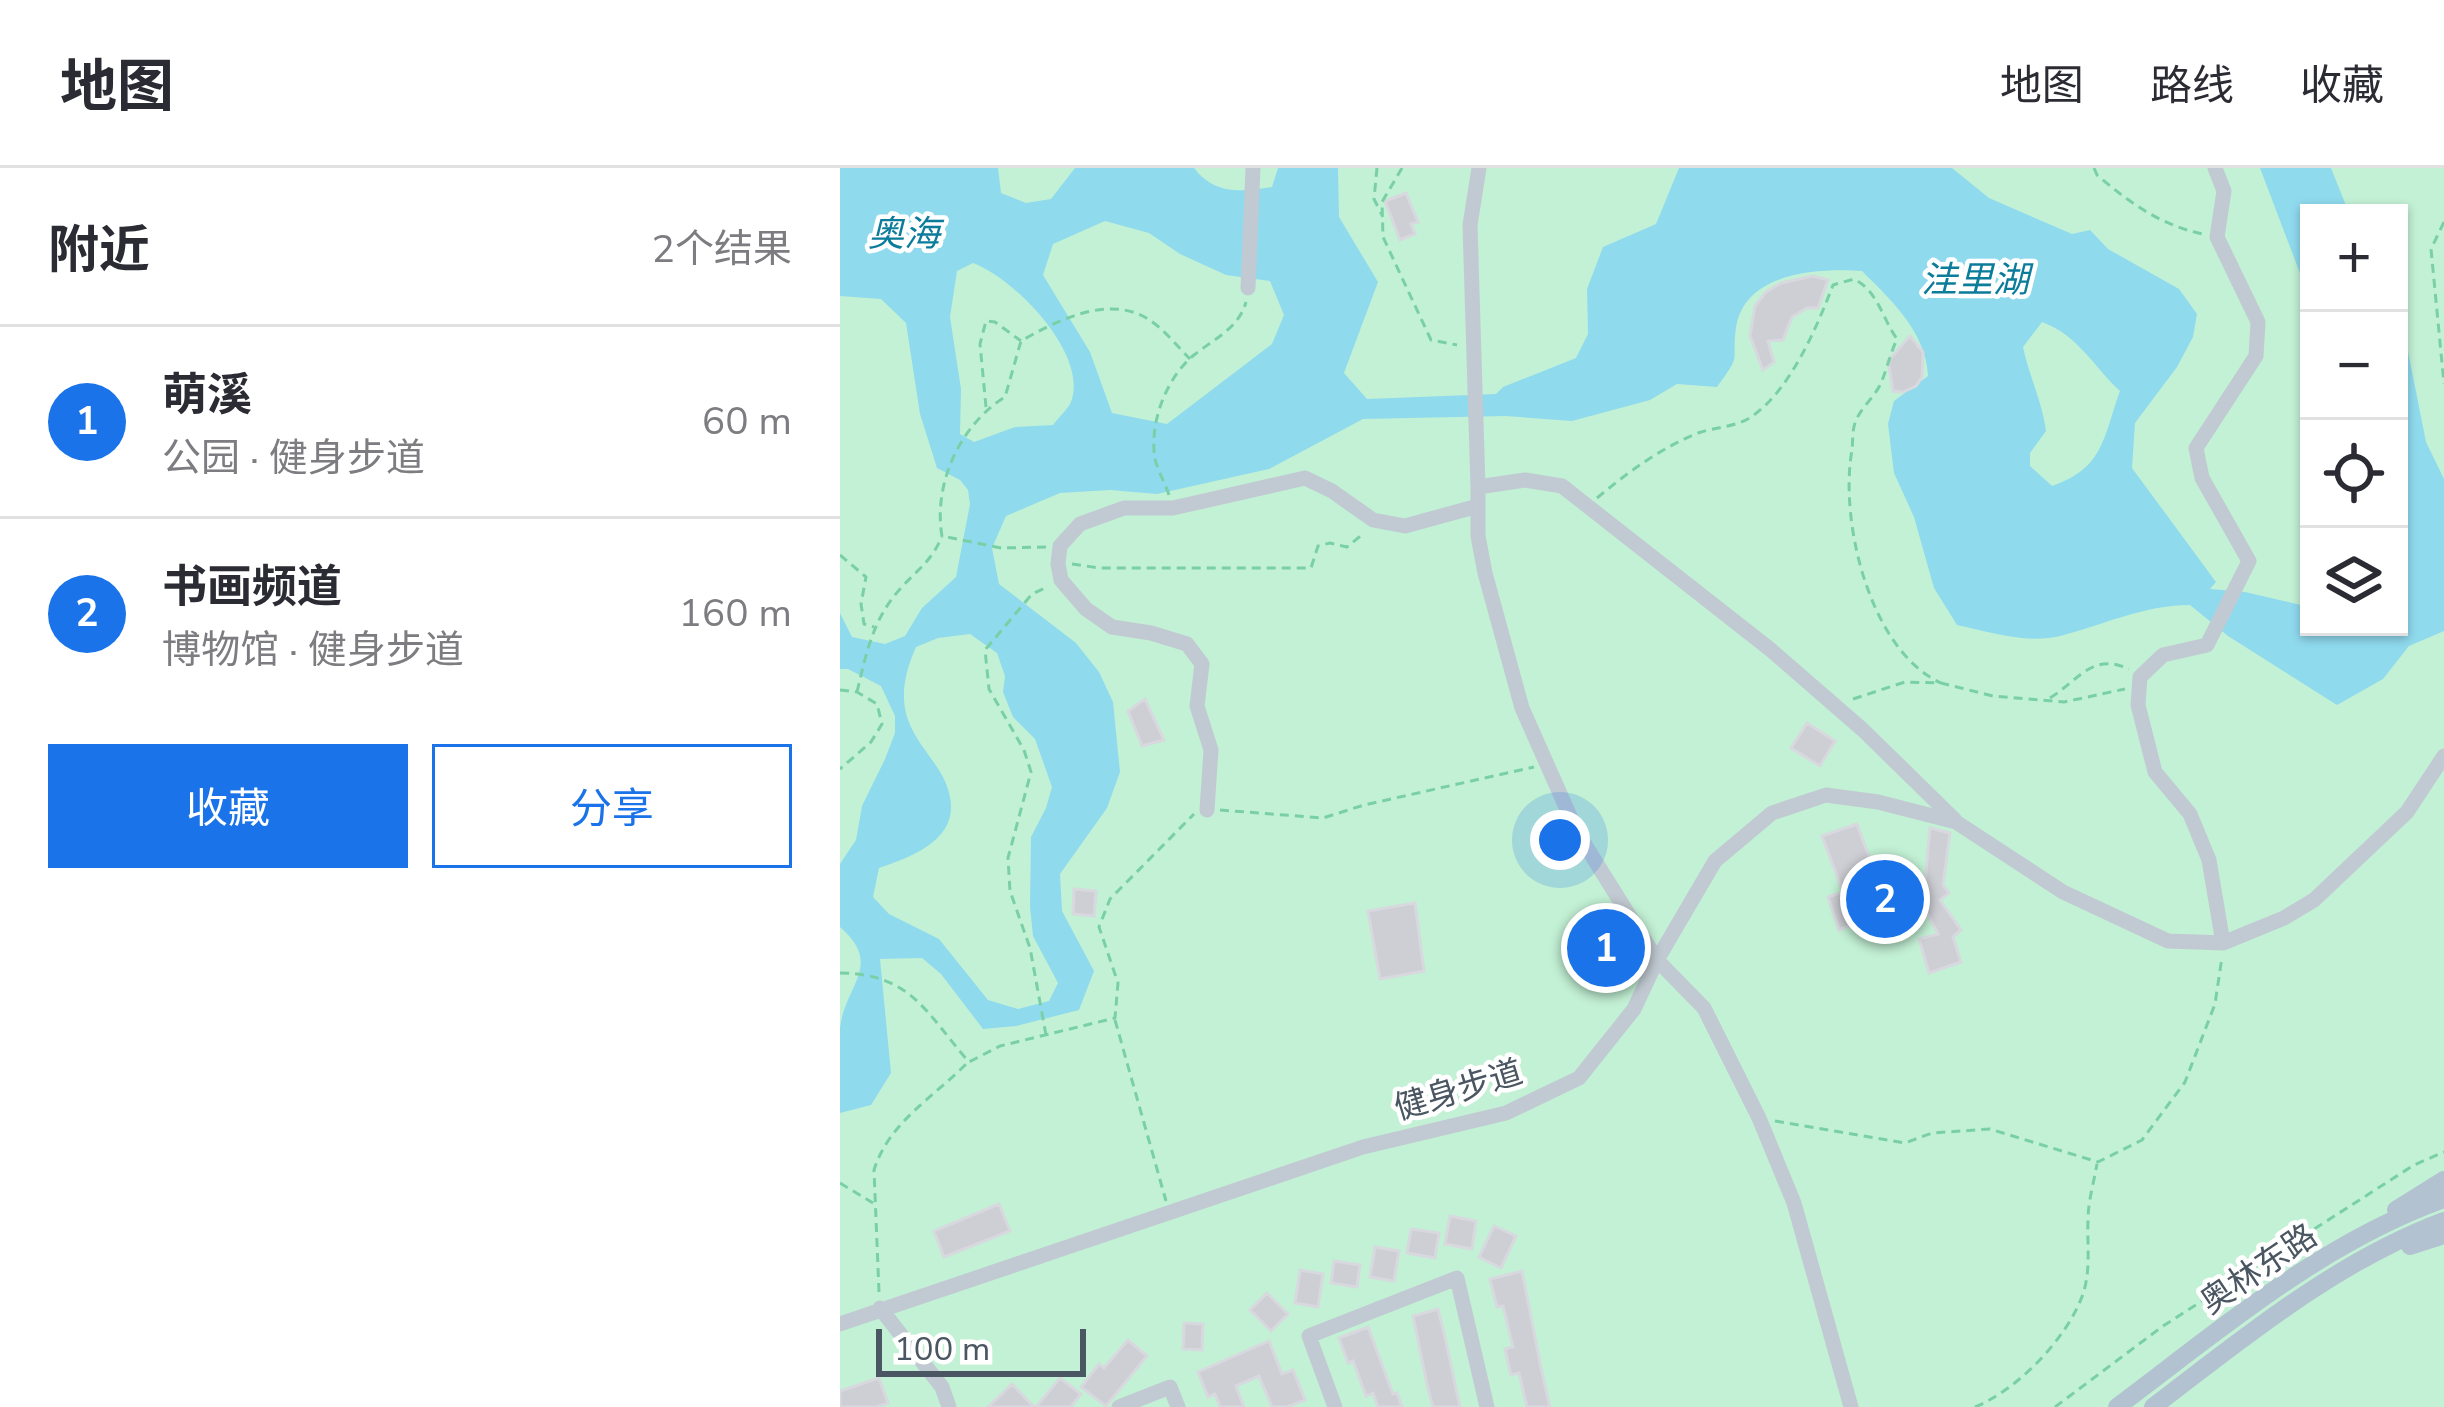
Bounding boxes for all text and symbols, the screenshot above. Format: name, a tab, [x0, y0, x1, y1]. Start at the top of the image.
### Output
text: 地图	[60, 48, 174, 126]
text: 地图	[2000, 58, 2084, 115]
text: 路线	[2150, 58, 2234, 115]
text: 收藏	[2300, 58, 2384, 115]
map controls	[2300, 204, 2408, 636]
button: +	[2300, 204, 2408, 312]
water label: 奥海	[868, 210, 945, 259]
text: 附近	[48, 215, 150, 285]
text: 2个结果	[652, 223, 792, 276]
water label: 洼里湖	[1921, 256, 2034, 305]
button: −	[2300, 312, 2408, 420]
text: 萌溪	[162, 365, 252, 426]
text: 1	[75, 395, 99, 448]
text: 60 m	[702, 395, 792, 448]
button: locate	[2300, 420, 2408, 528]
text: 公园 · 健身步道	[162, 432, 425, 485]
button: layers	[2300, 528, 2408, 636]
text: 书画频道	[162, 557, 342, 618]
text: 2	[75, 587, 99, 640]
text: 160 m	[678, 587, 792, 640]
text: 博物馆 · 健身步道	[162, 624, 464, 677]
button: 收藏	[48, 744, 408, 868]
button: 分享	[432, 744, 792, 868]
your location	[1530, 810, 1590, 870]
pin: 2	[1846, 854, 1924, 944]
pin: 1	[1567, 903, 1645, 993]
street label: 健身步道	[1389, 1050, 1528, 1131]
street label: 奥林东路	[2192, 1214, 2326, 1325]
scale bar	[876, 1323, 1086, 1376]
text: 100 m	[894, 1327, 990, 1372]

